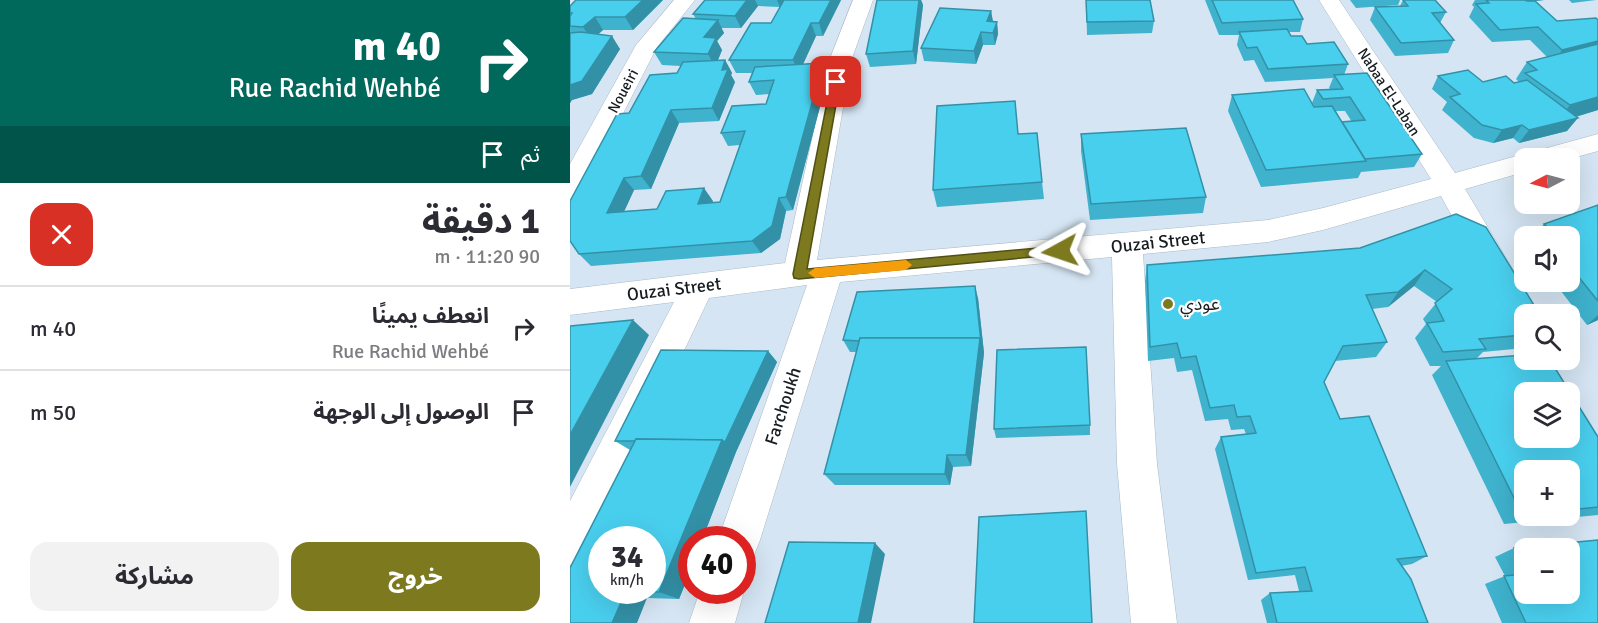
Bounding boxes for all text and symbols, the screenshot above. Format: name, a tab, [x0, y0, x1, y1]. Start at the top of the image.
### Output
text: 40 m	[352, 21, 441, 72]
icon: right	[462, 24, 540, 102]
street label: Nabaa El-Laban	[1354, 45, 1424, 139]
pin	[810, 56, 861, 107]
icon: arrive	[819, 65, 852, 98]
street label: Noueiri	[604, 66, 642, 116]
text: Rue Rachid Wehbé	[229, 72, 441, 105]
icon: arrive	[476, 138, 509, 171]
text: ثم	[521, 141, 540, 168]
north arrow	[1514, 148, 1580, 214]
map controls	[1514, 148, 1580, 604]
text: 1 دقيقة	[422, 199, 540, 244]
button: close	[30, 203, 93, 266]
position arrow	[1028, 219, 1092, 283]
street label: Ouzai Street	[1110, 226, 1206, 258]
button: sound	[1514, 226, 1580, 292]
text: 90 m · 11:20	[435, 244, 540, 269]
street label: Ouzai Street	[626, 272, 722, 306]
place label: عودي	[1180, 293, 1220, 317]
marker: عودي	[1161, 297, 1175, 311]
text: انعطف يمينًا	[372, 302, 489, 329]
button: search	[1514, 304, 1580, 370]
icon: right	[507, 312, 540, 345]
text: 40 m	[30, 315, 76, 342]
text: Rue Rachid Wehbé	[332, 339, 489, 364]
street label: Farchoukh	[760, 364, 806, 448]
button: layers	[1514, 382, 1580, 448]
icon: arrive	[507, 396, 540, 429]
text: الوصول إلى الوجهة	[313, 398, 489, 425]
text: 50 m	[30, 399, 76, 426]
button: +	[1514, 460, 1580, 526]
speed limit sign: 40	[678, 526, 756, 604]
button: −	[1514, 538, 1580, 604]
text: 34	[611, 539, 643, 576]
button: مشاركة	[30, 542, 279, 611]
button: خروج	[291, 542, 540, 611]
text: km/h	[610, 571, 644, 589]

